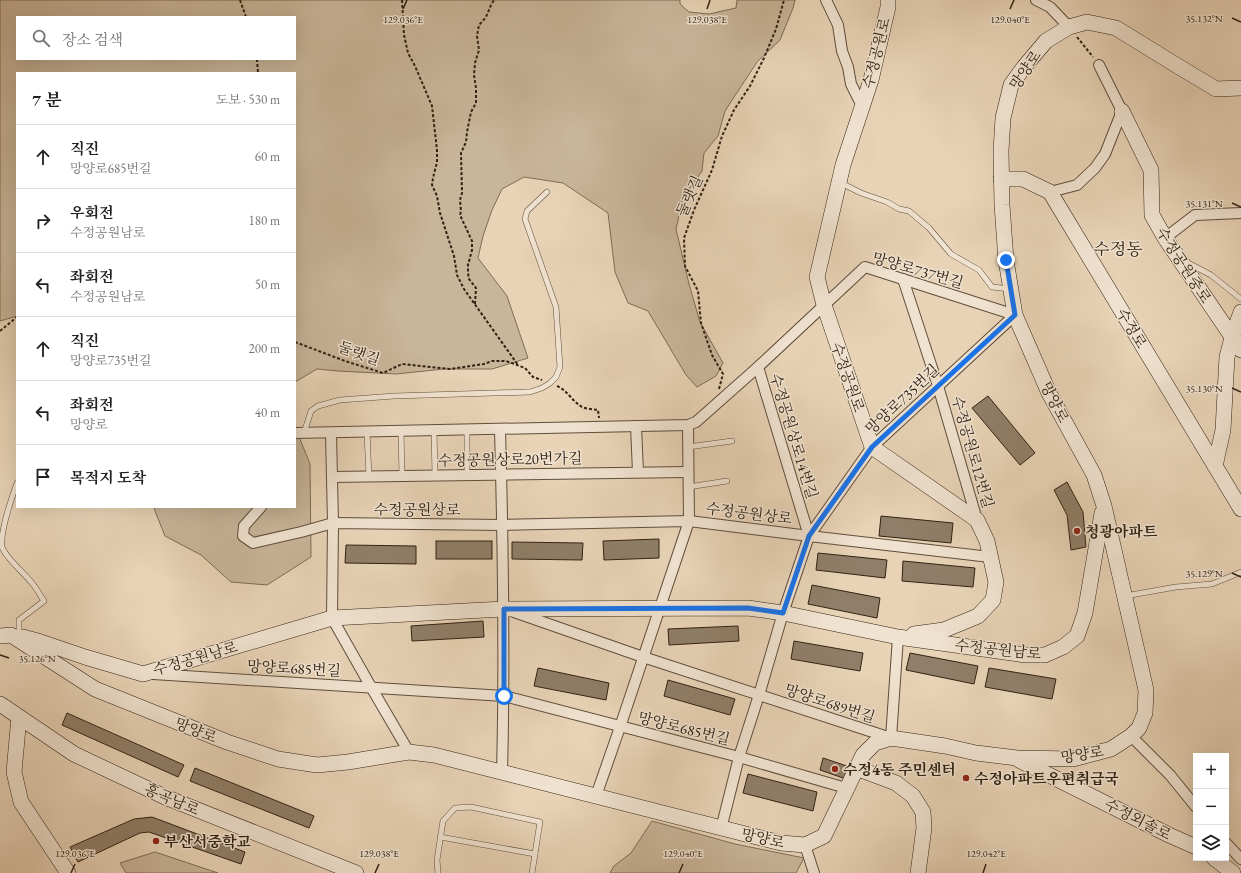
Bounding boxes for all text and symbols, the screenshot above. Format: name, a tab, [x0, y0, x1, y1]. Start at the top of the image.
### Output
text: 35.132°N	[1185, 12, 1223, 25]
text: 129.036°E	[383, 13, 423, 26]
text: 129.038°E	[687, 13, 727, 26]
text: 129.040°E	[990, 13, 1030, 26]
street label: 수정공원로	[858, 15, 894, 90]
search box	[16, 16, 296, 60]
icon: search	[30, 27, 52, 49]
text: 장소 검색	[62, 30, 123, 49]
street label: 망양로	[1005, 46, 1045, 93]
text: 7 분	[32, 89, 61, 111]
text: 도보 · 530 m	[216, 91, 280, 108]
text: 직진	[70, 139, 99, 158]
icon: ahead	[32, 146, 54, 168]
text: 60 m	[255, 148, 280, 165]
text: 망양로685번길	[70, 160, 152, 177]
street label: 둘랫길	[671, 172, 707, 220]
text: 35.131°N	[1185, 197, 1223, 210]
text: 우회전	[70, 203, 113, 222]
icon: right	[32, 210, 54, 232]
text: 180 m	[249, 212, 280, 229]
street label: 수정공원중로	[1152, 223, 1216, 307]
text: 수정공원남로	[70, 224, 145, 241]
district label: 수정동	[1093, 238, 1143, 260]
street label: 망양로737번길	[870, 248, 966, 292]
route end	[997, 251, 1015, 269]
text: 좌회전	[70, 267, 113, 286]
icon: left	[32, 274, 54, 296]
text: 50 m	[255, 276, 280, 293]
text: 수정공원남로	[70, 288, 145, 305]
street label: 수정로	[1113, 304, 1152, 352]
text: 직진	[70, 331, 99, 350]
street label: 둘랫길	[335, 337, 383, 369]
icon: ahead	[32, 338, 54, 360]
text: 200 m	[249, 340, 280, 357]
street label: 수정공원로	[827, 340, 869, 415]
text: 망양로735번길	[70, 352, 152, 369]
street label: 망양로735번길	[861, 360, 943, 438]
street label: 수정공원상로14번길	[766, 371, 822, 501]
street label: 망양로	[1037, 378, 1074, 426]
text: 35.130°N	[1185, 382, 1223, 395]
street label: 수정공원로12번길	[948, 394, 998, 510]
text: 좌회전	[70, 395, 113, 414]
icon: left	[32, 402, 54, 424]
text: 40 m	[255, 404, 280, 421]
text: 망양로	[70, 416, 108, 433]
street label: 수정공원상로20번가길	[437, 448, 583, 470]
icon: arrive	[32, 466, 54, 488]
text: 목적지 도착	[70, 468, 146, 487]
street label: 수정공원상로	[705, 498, 794, 528]
street label: 수정공원상로	[374, 500, 461, 519]
place label: 청광아파트	[1085, 522, 1158, 541]
marker: 청광아파트	[1072, 526, 1082, 536]
text: 35.129°N	[1185, 567, 1223, 580]
street label: 수정공원남로	[954, 635, 1043, 663]
street label: 수정공원남로	[151, 637, 240, 679]
text: 35.126°N	[18, 652, 56, 665]
street label: 망양로685번길	[247, 656, 341, 680]
street label: 망양로689번길	[782, 679, 878, 727]
route start	[495, 687, 513, 705]
street label: 망양로685번길	[636, 707, 732, 749]
street label: 망양로	[172, 713, 220, 747]
street label: 망양로	[1059, 741, 1105, 767]
map controls	[1193, 753, 1229, 861]
button: +	[1193, 753, 1229, 789]
place label: 수정4동 주민센터	[843, 760, 956, 779]
marker: 수정4동 주민센터	[830, 764, 840, 774]
place label: 수정아파트우편취급국	[974, 769, 1119, 788]
marker: 수정아파트우편취급국	[961, 773, 971, 783]
street label: 홍곡남로	[142, 779, 203, 819]
button: −	[1193, 789, 1229, 825]
street label: 수정외솔로	[1101, 794, 1175, 844]
street label: 망양로	[740, 824, 787, 852]
button: layers	[1193, 825, 1229, 861]
place label: 부산서중학교	[164, 832, 251, 851]
marker: 부산서중학교	[151, 836, 161, 846]
text: 129.036°E	[55, 847, 95, 860]
text: 129.038°E	[359, 847, 399, 860]
text: 129.040°E	[663, 847, 703, 860]
text: 129.042°E	[966, 847, 1006, 860]

